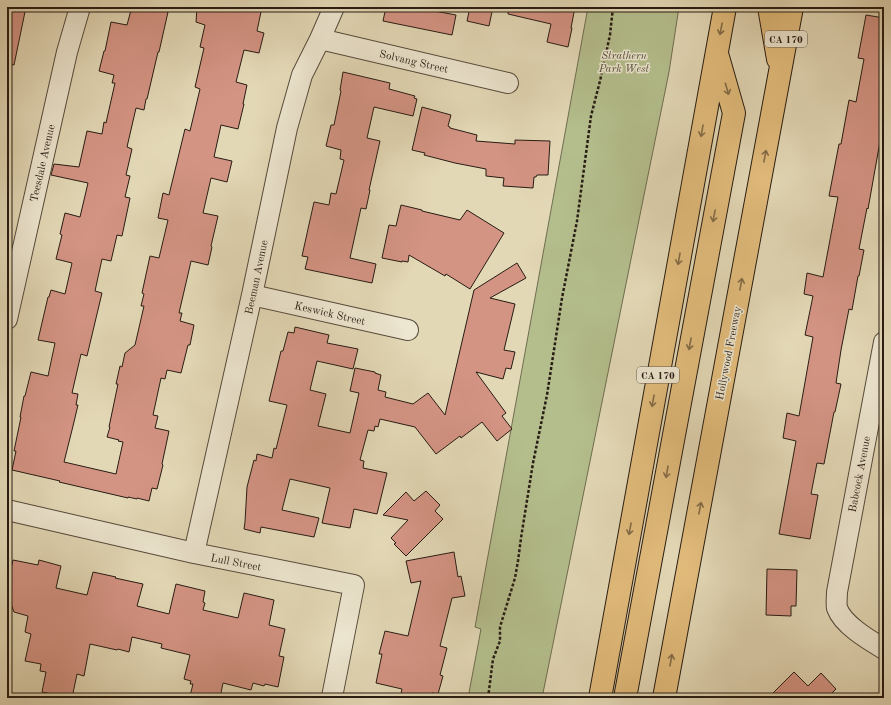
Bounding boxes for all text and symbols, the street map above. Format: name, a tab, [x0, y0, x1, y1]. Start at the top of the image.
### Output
one-way arrow	[716, 22, 724, 35]
road number: CA 170	[765, 31, 807, 47]
street label: Solvang Street	[378, 49, 449, 76]
park label: Strathern Park West	[598, 51, 650, 75]
one-way arrow	[724, 82, 731, 95]
street label: Teesdale Avenue	[29, 123, 58, 203]
one-way arrow	[698, 125, 706, 138]
one-way arrow	[761, 150, 769, 163]
one-way arrow	[710, 209, 718, 222]
street label: Beeman Avenue	[244, 239, 271, 316]
one-way arrow	[675, 252, 683, 265]
one-way arrow	[737, 278, 745, 291]
street label: Keswick Street	[293, 301, 366, 328]
street label: Hollywood Freeway	[715, 305, 744, 401]
one-way arrow	[686, 337, 694, 350]
road number: CA 170	[637, 367, 679, 383]
one-way arrow	[649, 394, 657, 407]
street label: Babcock Avenue	[848, 435, 873, 513]
one-way arrow	[663, 465, 671, 478]
one-way arrow	[696, 502, 704, 515]
one-way arrow	[626, 522, 634, 535]
street label: Lull Street	[209, 553, 262, 574]
one-way arrow	[668, 654, 676, 667]

